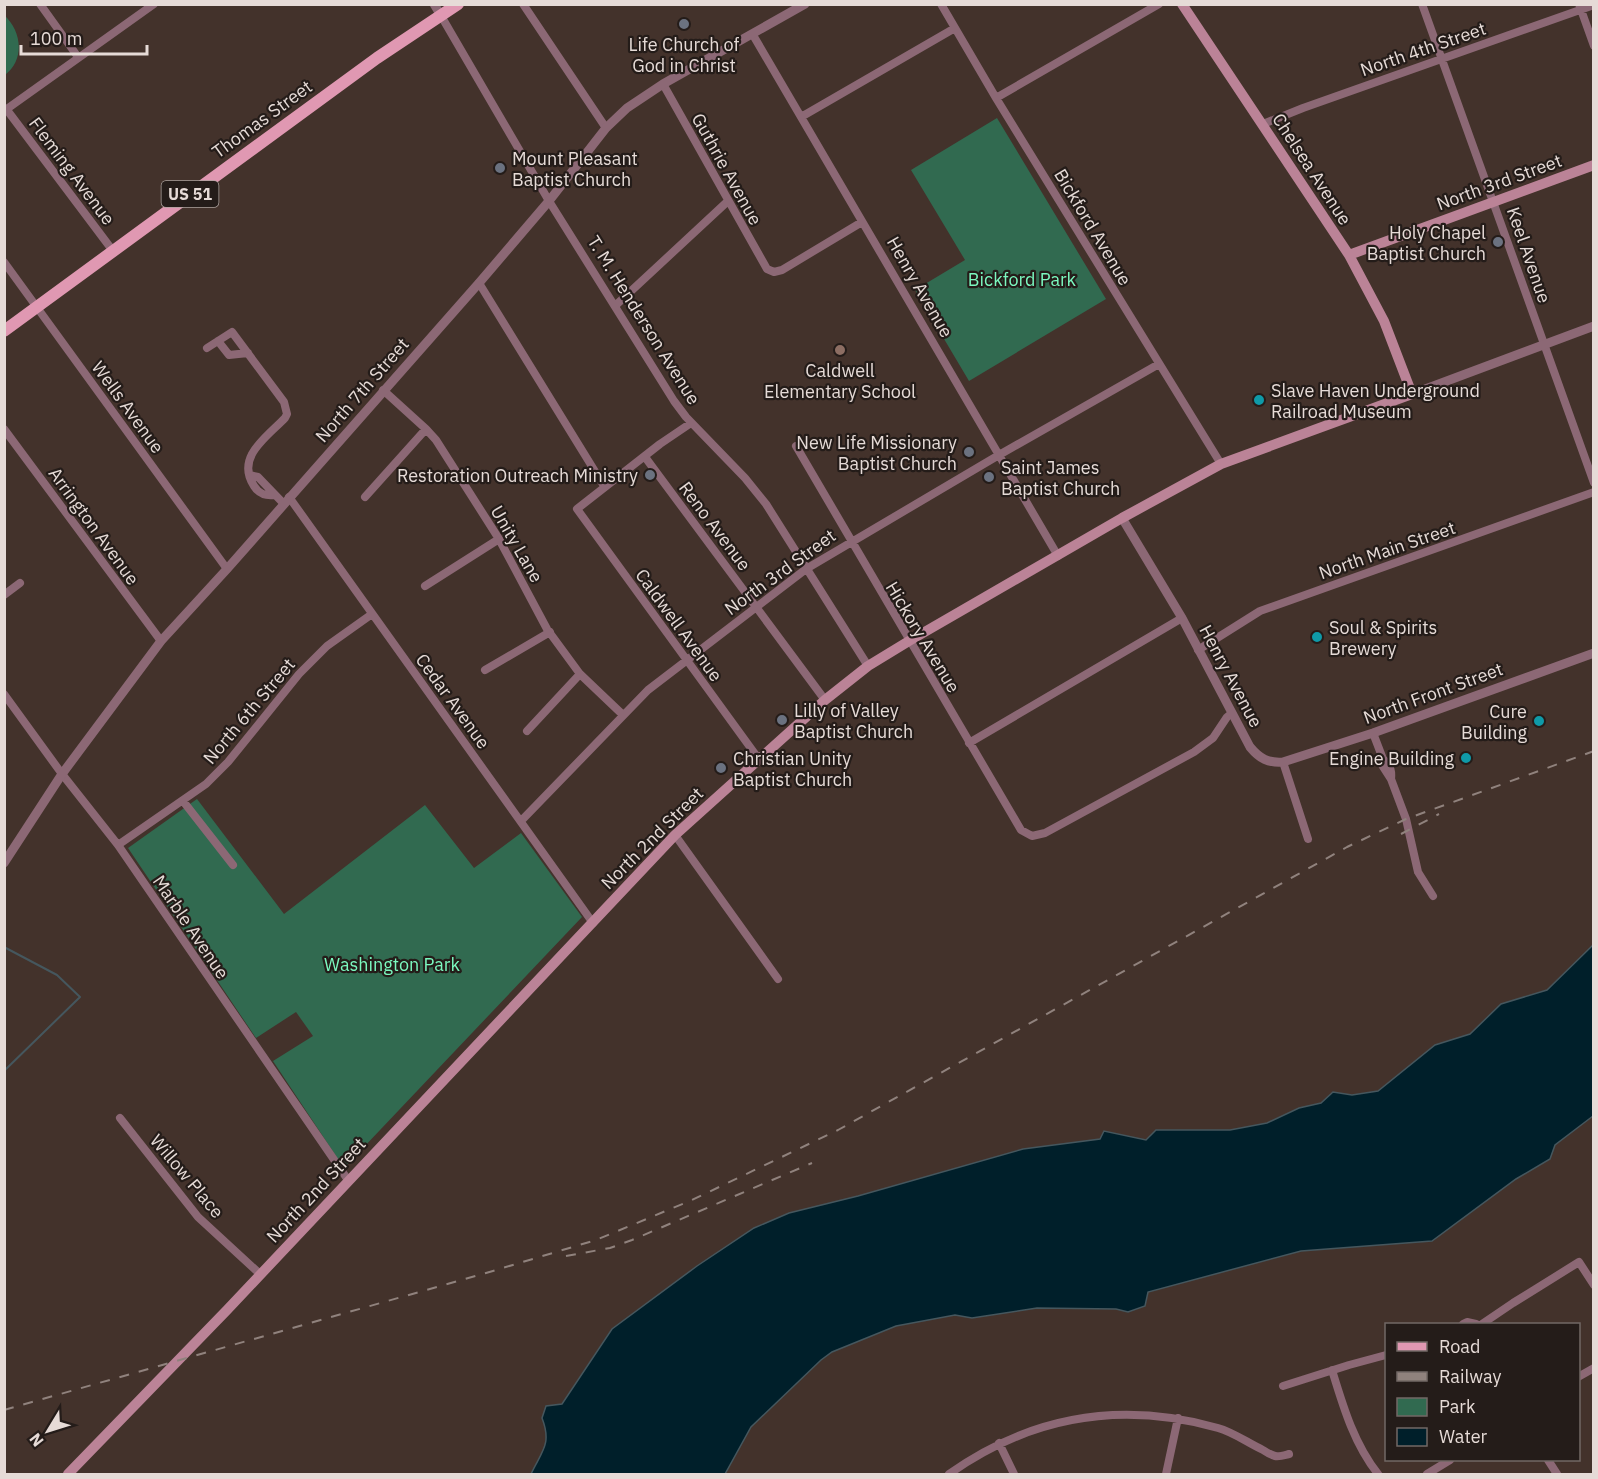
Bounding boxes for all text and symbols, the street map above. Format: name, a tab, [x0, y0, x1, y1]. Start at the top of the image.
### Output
marker: Life Church of God in Christ	[677, 17, 691, 31]
street label: North 4th Street	[1357, 17, 1489, 81]
scale bar	[21, 18, 147, 56]
text: 100 m	[30, 27, 82, 50]
place label: Life Church of God in Christ	[629, 33, 740, 77]
street label: Thomas Street	[207, 75, 317, 163]
street label: Guthrie Avenue	[687, 109, 767, 229]
street label: Chelsea Avenue	[1267, 109, 1357, 229]
street label: Fleming Avenue	[24, 113, 120, 230]
place label: Mount Pleasant Baptist Church	[512, 147, 638, 191]
street label: North 3rd Street	[1433, 149, 1565, 215]
marker: Mount Pleasant Baptist Church	[493, 161, 507, 175]
street label: Bickford Avenue	[1049, 165, 1137, 290]
road number: US 51	[162, 181, 219, 207]
street label: Keel Avenue	[1502, 204, 1556, 306]
place label: Holy Chapel Baptist Church	[1367, 221, 1486, 265]
street label: T. M. Henderson Avenue	[583, 231, 705, 409]
street label: Henry Avenue	[882, 232, 958, 342]
marker: Holy Chapel Baptist Church	[1491, 235, 1505, 249]
park label: Bickford Park	[968, 268, 1077, 291]
street label: North 7th Street	[310, 333, 414, 447]
marker: Caldwell Elementary School	[833, 343, 847, 357]
street label: Wells Avenue	[87, 356, 169, 458]
place label: Caldwell Elementary School	[764, 359, 916, 403]
place label: Slave Haven Underground Railroad Museum	[1271, 379, 1480, 423]
marker: Slave Haven Underground Railroad Museum	[1252, 393, 1266, 407]
place label: New Life Missionary Baptist Church	[796, 431, 957, 475]
marker: New Life Missionary Baptist Church	[962, 445, 976, 459]
place label: Saint James Baptist Church	[1001, 456, 1120, 500]
street label: Arrington Avenue	[44, 463, 144, 589]
place label: Restoration Outreach Ministry	[397, 464, 638, 487]
marker: Restoration Outreach Ministry	[643, 468, 657, 482]
marker: Saint James Baptist Church	[982, 470, 996, 484]
street label: Reno Avenue	[674, 477, 756, 575]
street label: Unity Lane	[486, 501, 548, 587]
street label: North Main Street	[1316, 516, 1458, 584]
street label: North 3rd Street	[720, 524, 840, 620]
street label: Caldwell Avenue	[630, 564, 728, 686]
street label: Hickory Avenue	[881, 577, 965, 697]
place label: Soul & Spirits Brewery	[1329, 616, 1437, 660]
street label: Henry Avenue	[1194, 621, 1268, 731]
marker: Soul & Spirits Brewery	[1310, 630, 1324, 644]
street label: Cedar Avenue	[411, 649, 495, 753]
street label: North 6th Street	[198, 653, 300, 769]
street label: North Front Street	[1360, 657, 1506, 729]
place label: Lilly of Valley Baptist Church	[794, 699, 913, 743]
place label: Cure Building	[1461, 700, 1527, 744]
marker: Lilly of Valley Baptist Church	[775, 713, 789, 727]
marker: Cure Building	[1532, 714, 1546, 728]
place label: Christian Unity Baptist Church	[733, 747, 852, 791]
place label: Engine Building	[1329, 747, 1454, 770]
marker: Engine Building	[1459, 751, 1473, 765]
marker: Christian Unity Baptist Church	[714, 761, 728, 775]
street label: North 2nd Street	[596, 782, 708, 894]
street label: Marble Avenue	[148, 871, 234, 983]
park label: Washington Park	[324, 953, 460, 976]
street label: Willow Place	[145, 1129, 229, 1223]
street label: North 2nd Street	[261, 1133, 371, 1247]
legend	[1385, 1323, 1580, 1461]
text: Road	[1439, 1335, 1480, 1358]
text: Railway	[1439, 1365, 1501, 1388]
text: Park	[1439, 1395, 1476, 1418]
north arrow	[18, 1401, 78, 1461]
text: Water	[1439, 1425, 1488, 1448]
text: N	[25, 1430, 48, 1451]

